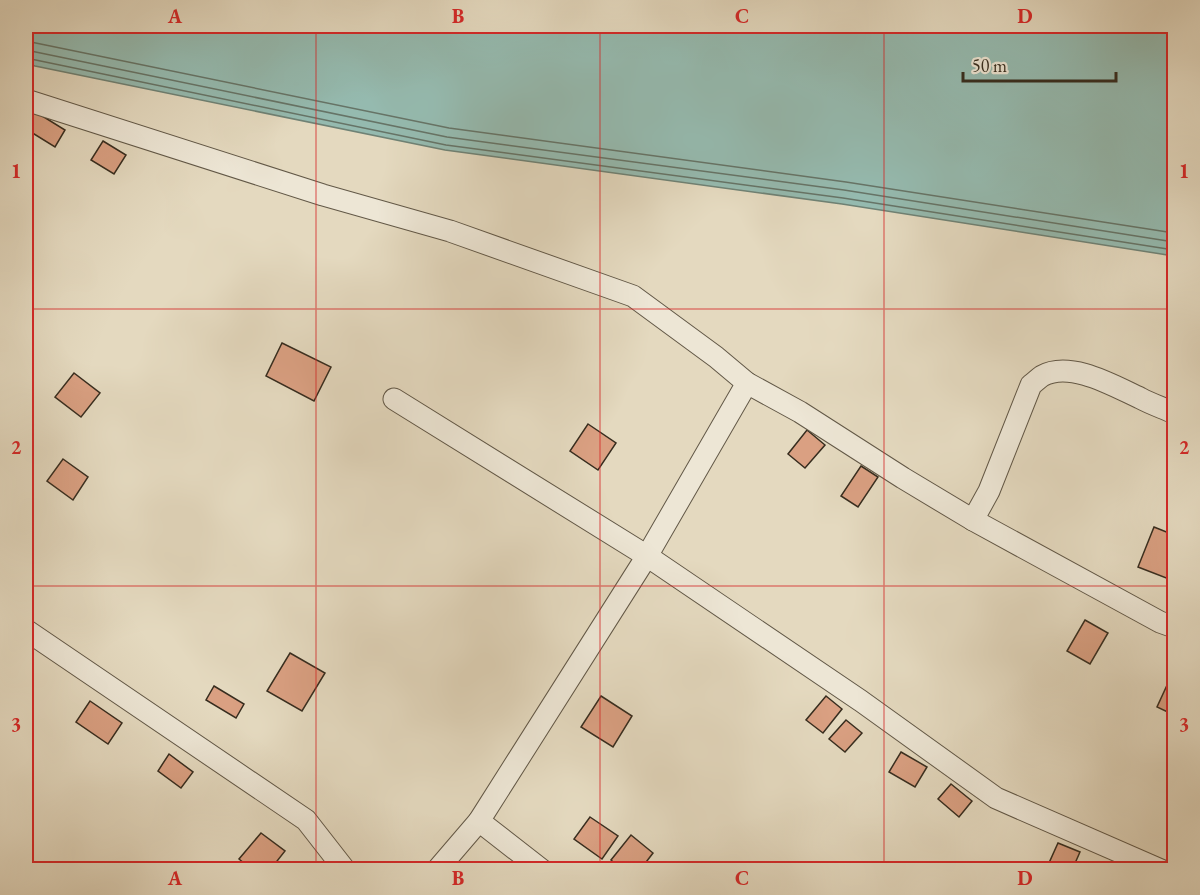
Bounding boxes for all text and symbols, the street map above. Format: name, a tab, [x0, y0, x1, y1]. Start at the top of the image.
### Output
text: A	[167, 3, 183, 29]
text: B	[452, 3, 464, 29]
text: C	[735, 3, 749, 29]
text: D	[1017, 3, 1033, 29]
scale bar	[963, 45, 1116, 83]
text: 50 m	[972, 54, 1007, 77]
text: 1	[11, 158, 21, 184]
text: 1	[1179, 158, 1189, 184]
text: 2	[11, 434, 22, 460]
text: 2	[1179, 434, 1190, 460]
text: 3	[11, 711, 21, 737]
text: 3	[1179, 711, 1189, 737]
text: A	[167, 865, 183, 891]
text: B	[452, 865, 464, 891]
text: C	[735, 865, 749, 891]
text: D	[1017, 865, 1033, 891]

